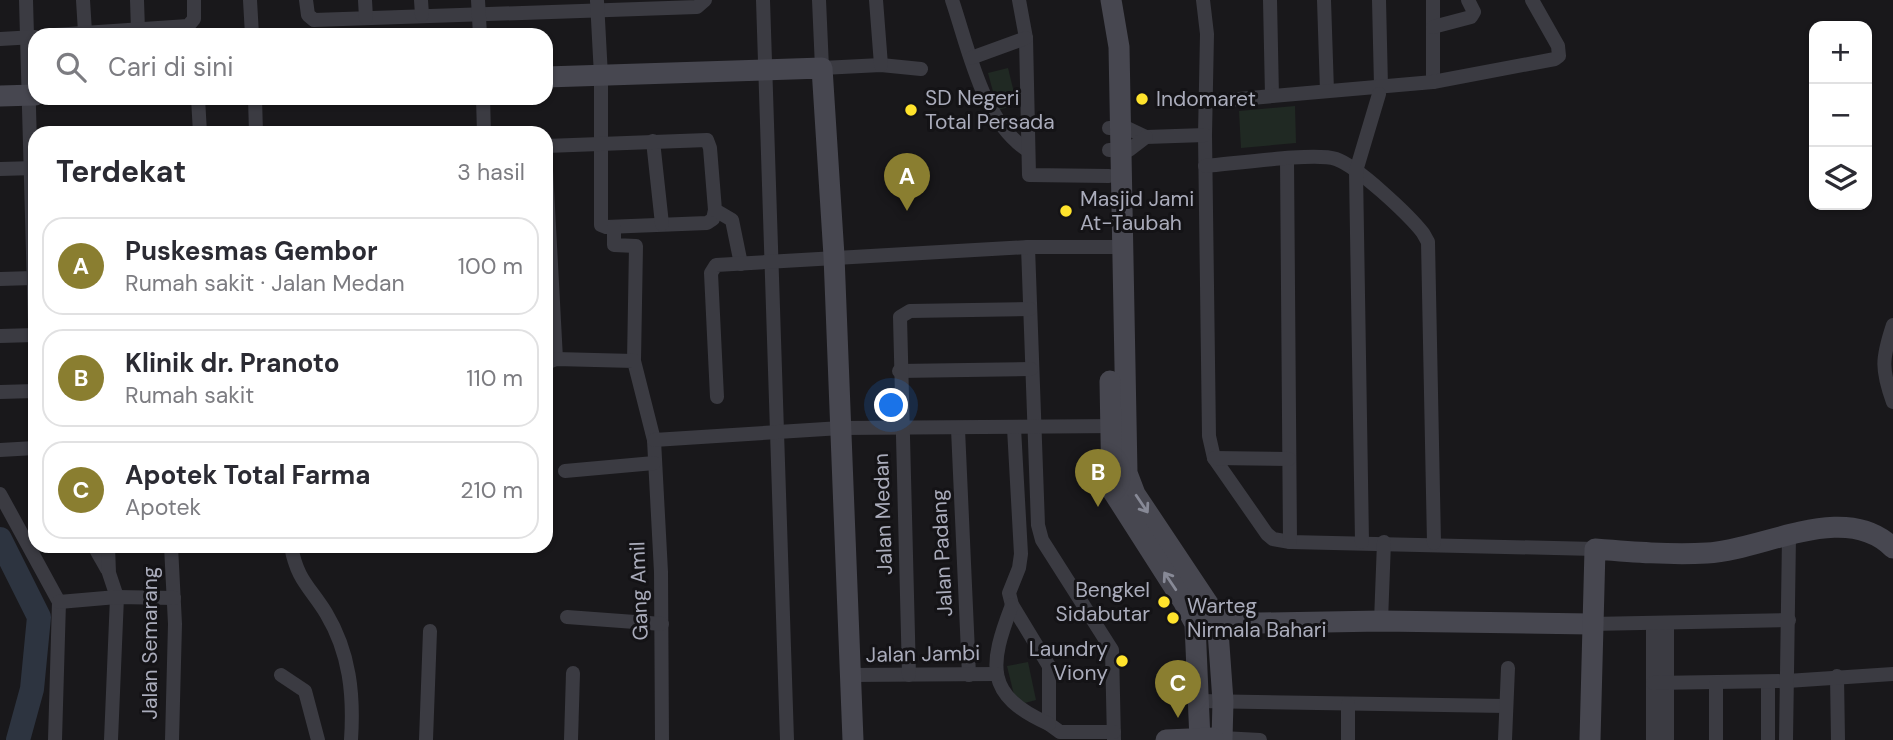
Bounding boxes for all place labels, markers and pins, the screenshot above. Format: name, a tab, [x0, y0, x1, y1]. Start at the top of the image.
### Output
place label: SD Negeri Total Persada	[925, 84, 1055, 136]
place label: Indomaret	[1156, 85, 1256, 113]
marker: Indomaret	[1134, 91, 1150, 107]
marker: SD Negeri Total Persada	[903, 102, 919, 118]
pin: A	[884, 153, 930, 211]
place label: Masjid Jami At-Taubah	[1080, 185, 1194, 237]
marker: Masjid Jami At-Taubah	[1058, 203, 1074, 219]
pin: B	[1075, 449, 1121, 507]
place label: Bengkel Sidabutar	[1056, 576, 1150, 628]
place label: Warteg Nirmala Bahari	[1187, 592, 1327, 644]
marker: Bengkel Sidabutar	[1156, 594, 1172, 610]
marker: Warteg Nirmala Bahari	[1165, 610, 1181, 626]
place label: Laundry Viony	[1029, 635, 1108, 687]
marker: Laundry Viony	[1114, 653, 1130, 669]
pin: C	[1155, 660, 1201, 718]

